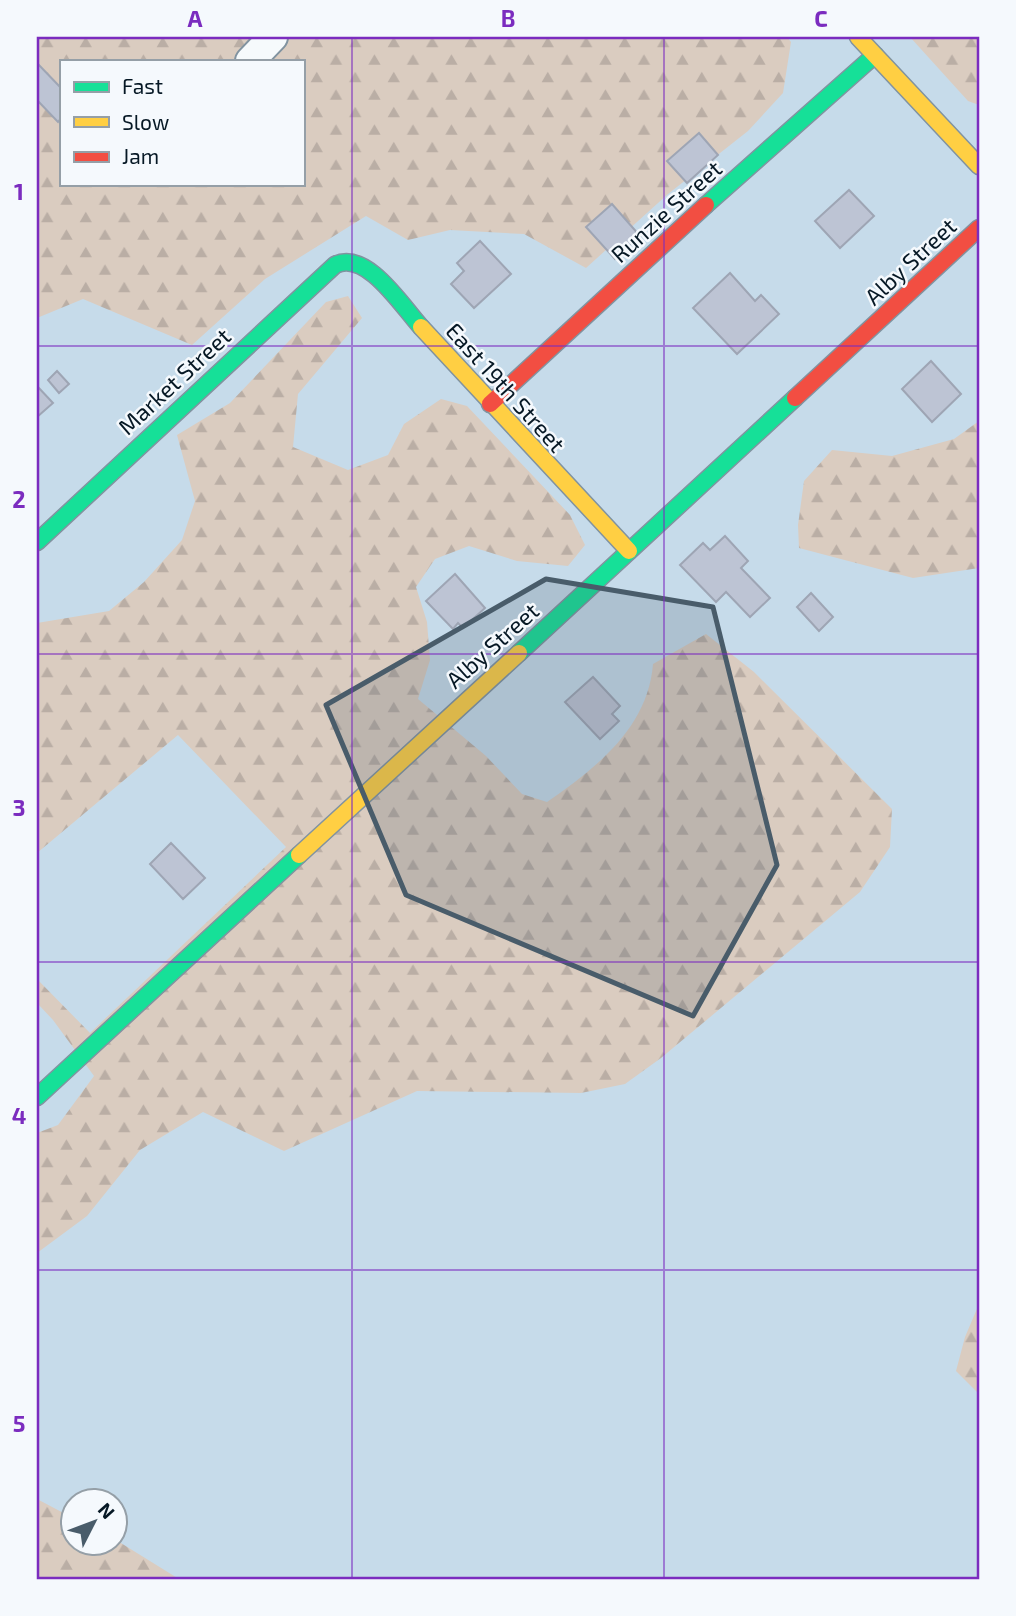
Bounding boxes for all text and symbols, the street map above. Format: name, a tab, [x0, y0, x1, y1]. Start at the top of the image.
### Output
text: A	[187, 4, 203, 32]
text: B	[501, 4, 515, 32]
text: C	[814, 4, 828, 32]
legend	[60, 60, 304, 186]
text: Fast	[122, 73, 163, 98]
text: Slow	[122, 109, 169, 134]
text: Jam	[122, 143, 159, 168]
street label: Runzie Street	[605, 154, 727, 268]
text: 1	[14, 177, 24, 205]
street label: Alby Street	[858, 211, 962, 310]
street label: East 19th Street	[441, 316, 572, 458]
street label: Market Street	[112, 322, 236, 440]
text: 2	[12, 485, 26, 513]
street label: Alby Street	[440, 596, 544, 694]
text: 3	[12, 793, 26, 821]
text: 4	[12, 1101, 26, 1129]
text: 5	[13, 1409, 25, 1437]
north arrow	[60, 1486, 130, 1556]
text: N	[94, 1497, 120, 1523]

